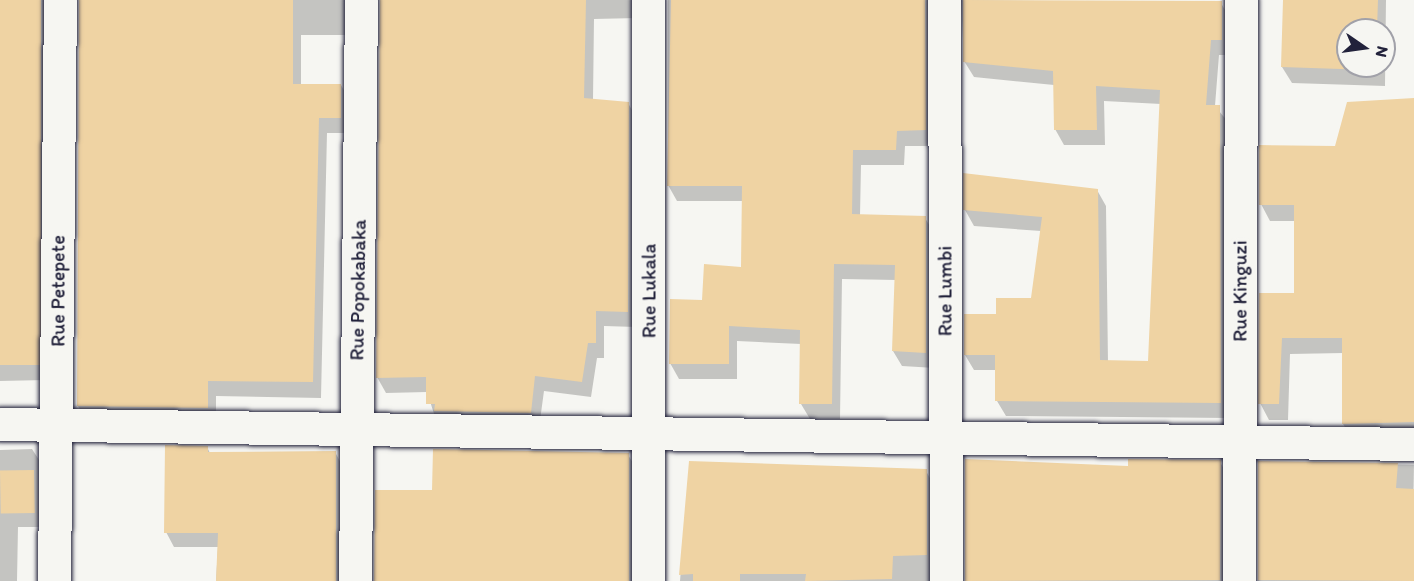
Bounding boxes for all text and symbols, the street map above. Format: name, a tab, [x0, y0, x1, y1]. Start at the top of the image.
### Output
north arrow	[1336, 18, 1396, 78]
text: N	[1372, 44, 1393, 59]
street label: Rue Popokabaka	[345, 220, 371, 360]
street label: Rue Petepete	[46, 235, 70, 347]
street label: Rue Kinguzi	[1228, 240, 1252, 342]
street label: Rue Lukala	[637, 244, 661, 338]
street label: Rue Lumbi	[933, 246, 957, 336]

